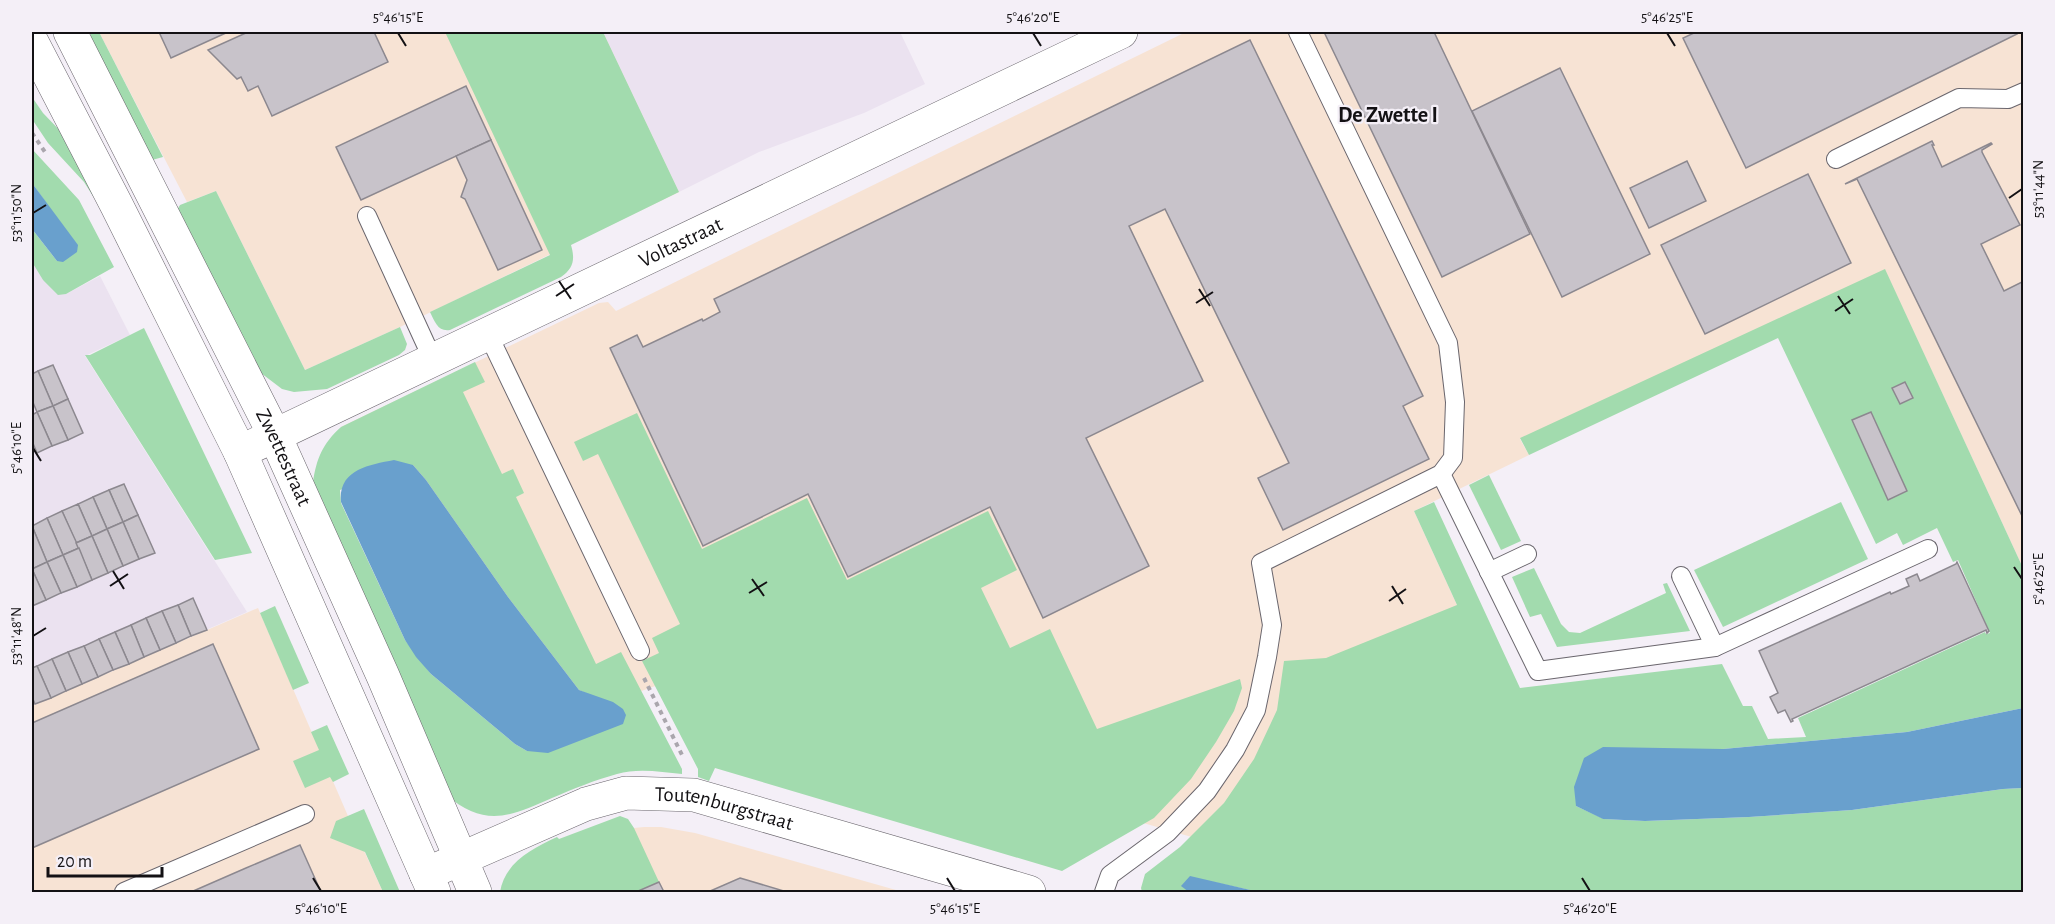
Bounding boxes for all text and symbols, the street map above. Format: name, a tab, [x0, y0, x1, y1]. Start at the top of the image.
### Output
text: 5°46'15"E	[373, 10, 423, 25]
text: 5°46'20"E	[1006, 10, 1060, 25]
text: 5°46'25"E	[1641, 10, 1693, 25]
district label: De Zwette I	[1338, 104, 1438, 126]
text: 53°11'44"N	[2031, 160, 2046, 218]
text: 53°11'50"N	[9, 184, 24, 242]
street label: Voltastraat	[636, 213, 726, 271]
street label: Zwettestraat	[252, 405, 315, 509]
text: 5°46'10"E	[9, 422, 24, 474]
text: 5°46'25"E	[2031, 553, 2046, 605]
text: 53°11'48"N	[9, 607, 24, 665]
street label: Toutenburgstraat	[654, 784, 796, 834]
scale bar	[48, 840, 162, 878]
text: 20 m	[57, 853, 92, 871]
text: 5°46'10"E	[295, 901, 347, 916]
text: 5°46'15"E	[930, 901, 980, 916]
text: 5°46'20"E	[1563, 901, 1617, 916]

